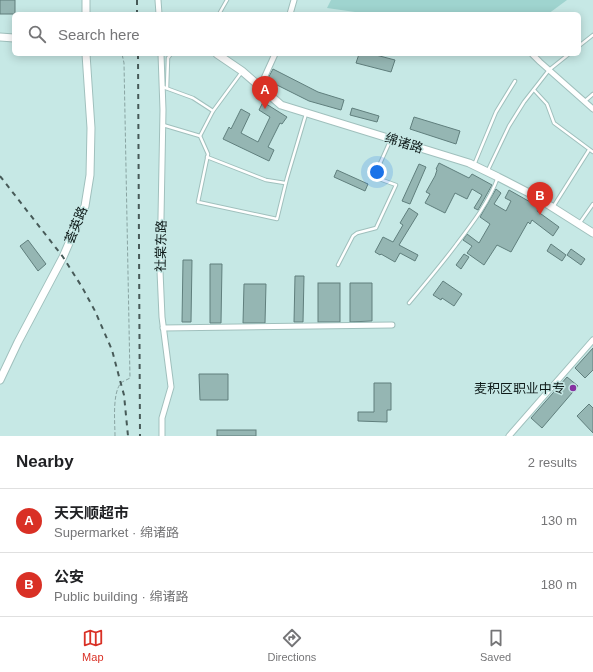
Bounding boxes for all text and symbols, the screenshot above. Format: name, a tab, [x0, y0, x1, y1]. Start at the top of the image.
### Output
search box	[12, 12, 581, 56]
icon: search	[26, 23, 48, 45]
text: Search here	[58, 26, 140, 43]
pin: A	[252, 76, 278, 109]
street label: 绵诸路	[383, 130, 425, 156]
your location	[367, 162, 387, 182]
pin: B	[527, 182, 553, 215]
street label: 荟英路	[62, 204, 90, 246]
street label: 社棠东路	[153, 220, 169, 272]
place label: 麦积区职业中专	[474, 381, 565, 396]
marker: 麦积区职业中专	[568, 383, 578, 393]
text: Nearby	[16, 452, 74, 471]
text: 2 results	[528, 455, 577, 470]
text: 天天顺超市	[54, 504, 129, 521]
text: A	[24, 513, 34, 528]
text: 130 m	[541, 513, 577, 528]
text: Supermarket · 绵诸路	[54, 525, 179, 540]
text: 公安	[54, 568, 84, 585]
text: B	[24, 577, 34, 592]
text: 180 m	[541, 577, 577, 592]
text: Public building · 绵诸路	[54, 589, 188, 604]
tab: Map	[82, 627, 104, 663]
tab: Directions	[267, 627, 316, 663]
tab: Saved	[480, 627, 511, 663]

